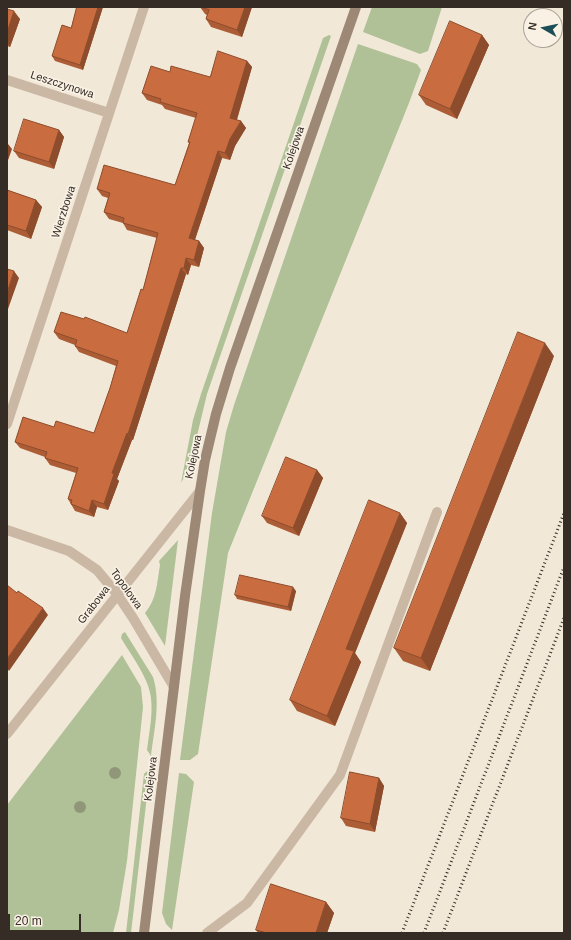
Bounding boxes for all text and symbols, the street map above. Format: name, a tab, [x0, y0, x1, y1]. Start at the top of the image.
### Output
north arrow	[523, 8, 563, 48]
text: N	[526, 21, 539, 31]
street label: Leszczynowa	[29, 69, 95, 101]
street label: Kolejowa	[280, 125, 308, 171]
street label: Wierzbowa	[49, 184, 79, 240]
street label: Kolejowa	[183, 434, 205, 480]
street label: Topolowa	[107, 566, 145, 612]
street label: Grabowa	[75, 583, 113, 627]
street label: Kolejowa	[142, 756, 160, 802]
scale bar	[10, 906, 83, 932]
text: 20 m	[15, 914, 42, 928]

